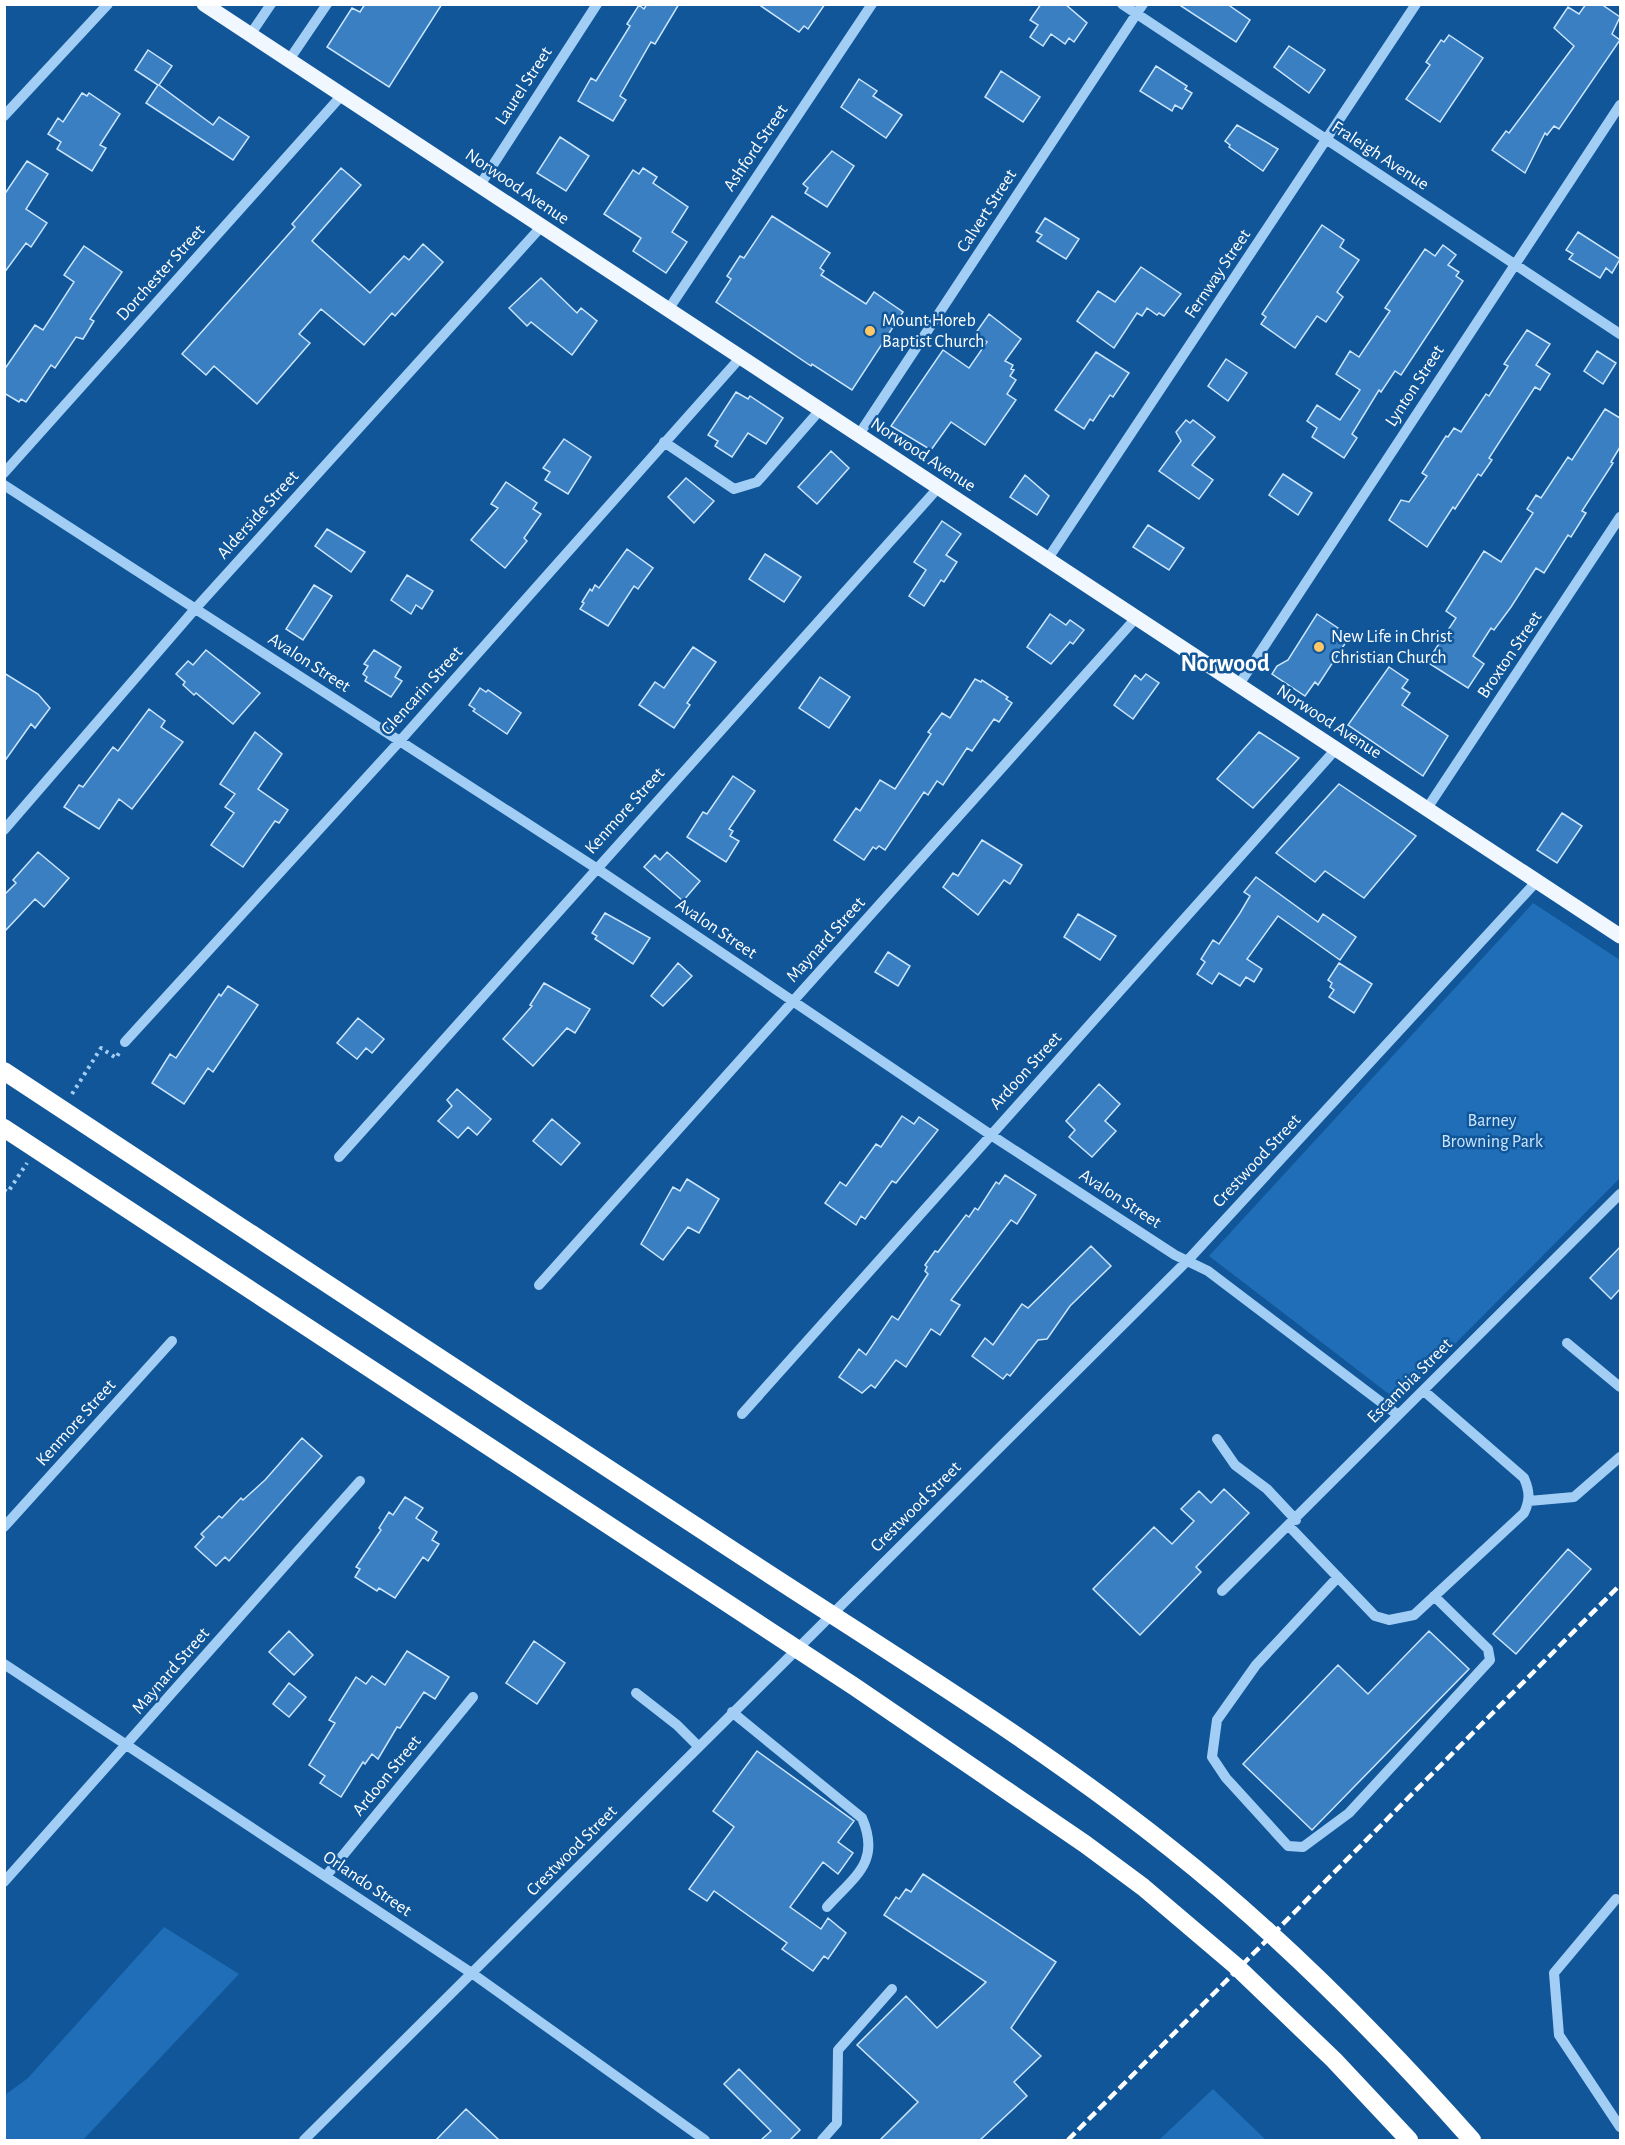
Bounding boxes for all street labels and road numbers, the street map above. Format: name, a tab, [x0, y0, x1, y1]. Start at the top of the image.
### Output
street label: Laurel Street	[492, 44, 556, 128]
street label: Ashford Street	[720, 101, 792, 195]
street label: Fraleigh Avenue	[1328, 118, 1432, 194]
street label: Norwood Avenue	[462, 146, 572, 228]
street label: Calvert Street	[954, 166, 1020, 256]
street label: Dorchester Street	[113, 221, 209, 324]
street label: Fernway Street	[1182, 226, 1254, 322]
street label: Lynton Street	[1382, 342, 1448, 430]
street label: Norwood Avenue	[867, 415, 979, 495]
street label: Alderside Street	[214, 467, 302, 563]
street label: Broxton Street	[1474, 608, 1546, 702]
street label: Avalon Street	[265, 630, 353, 696]
street label: Glencarin Street	[378, 643, 466, 739]
street label: Norwood Avenue	[1273, 682, 1385, 762]
street label: Kenmore Street	[582, 764, 668, 858]
street label: Maynard Street	[783, 894, 869, 986]
street label: Avalon Street	[672, 895, 760, 963]
street label: Ardoon Street	[987, 1029, 1065, 1113]
street label: Crestwood Street	[1210, 1111, 1305, 1211]
street label: Avalon Street	[1076, 1166, 1164, 1232]
street label: Escambia Street	[1364, 1335, 1456, 1427]
street label: Kenmore Street	[33, 1376, 119, 1470]
street label: Crestwood Street	[867, 1458, 965, 1556]
street label: Maynard Street	[129, 1624, 213, 1718]
street label: Ardoon Street	[349, 1732, 425, 1820]
street label: Crestwood Street	[523, 1802, 621, 1900]
street label: Orlando Street	[319, 1848, 415, 1920]

